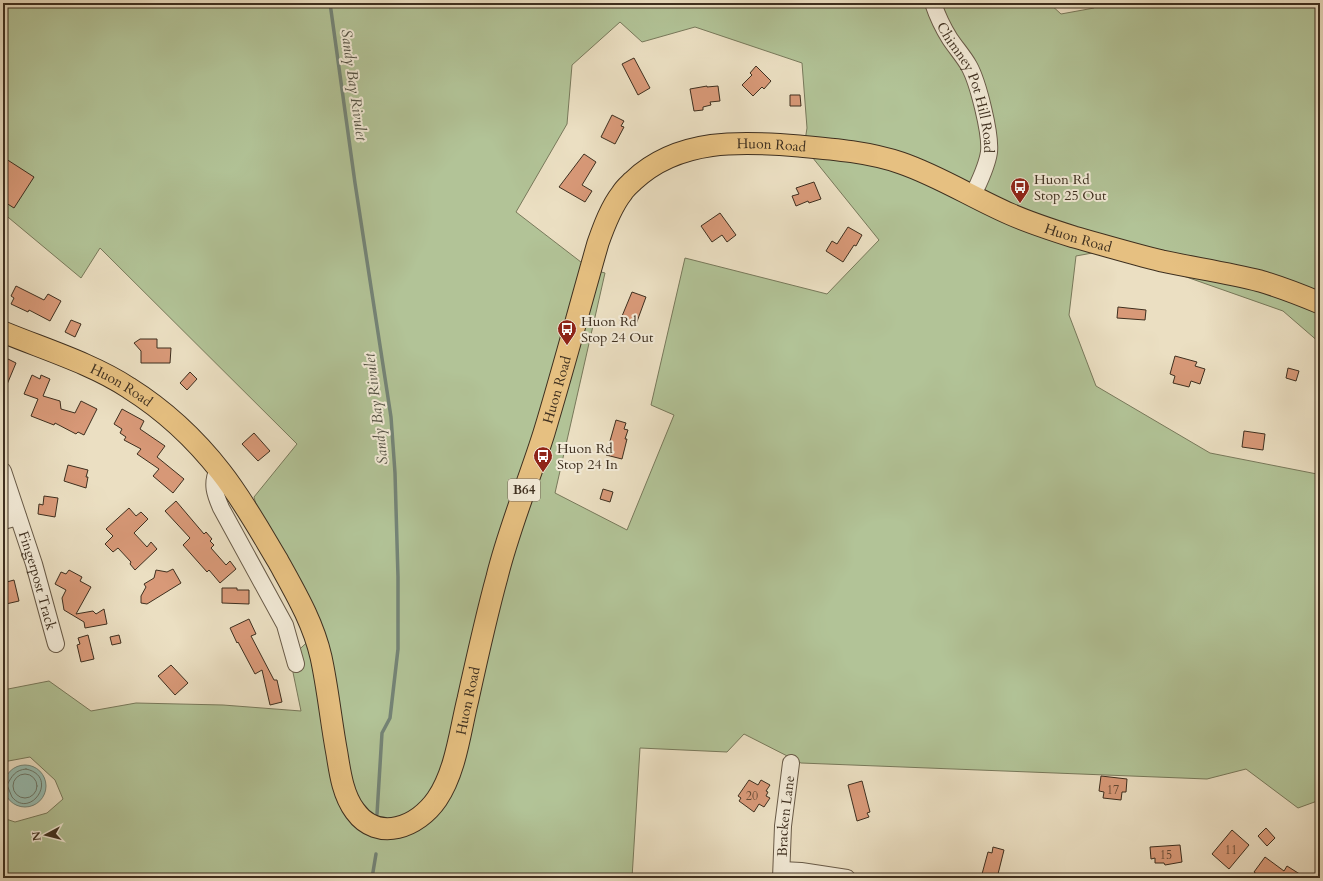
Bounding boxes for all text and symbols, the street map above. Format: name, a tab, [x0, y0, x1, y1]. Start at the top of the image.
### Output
street label: Chimney Pot Hill Road	[933, 19, 999, 154]
water label: Sandy Bay Rivulet	[336, 28, 372, 143]
street label: Huon Road	[737, 134, 807, 156]
place label: Huon Rd Stop 25 Out	[1034, 170, 1107, 205]
bus stop icon: Huon Rd Stop 25 Out	[1009, 176, 1031, 204]
street label: Huon Road	[1042, 219, 1115, 257]
place label: Huon Rd Stop 24 Out	[581, 312, 654, 347]
bus stop icon: Huon Rd Stop 24 Out	[556, 318, 578, 346]
water label: Sandy Bay Rivulet	[359, 351, 393, 466]
street label: Huon Road	[538, 353, 576, 426]
street label: Huon Road	[87, 359, 157, 411]
place label: Huon Rd Stop 24 In	[557, 439, 618, 474]
bus stop icon: Huon Rd Stop 24 In	[532, 445, 554, 473]
road number: B64	[508, 479, 540, 501]
street label: Fingerpost Track	[14, 528, 61, 633]
street label: Huon Road	[451, 664, 484, 737]
street label: Bracken Lane	[772, 774, 799, 857]
house number: 17	[1107, 782, 1119, 798]
house number: 20	[746, 788, 758, 804]
north arrow	[26, 815, 66, 855]
text: N	[28, 830, 45, 842]
house number: 11	[1225, 842, 1237, 858]
house number: 15	[1160, 847, 1172, 863]

